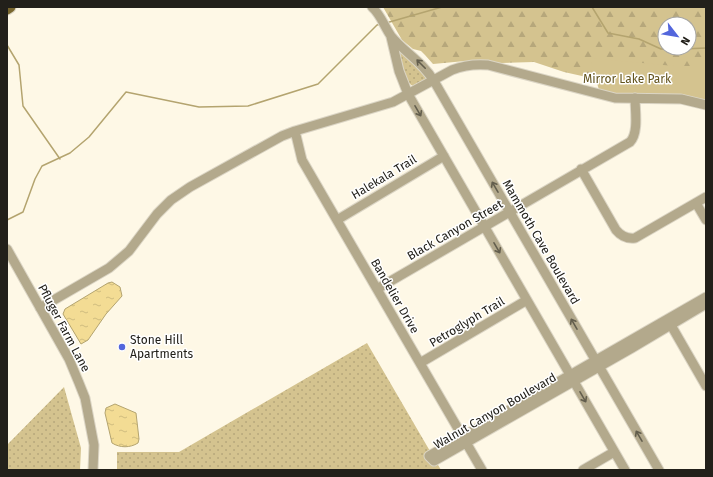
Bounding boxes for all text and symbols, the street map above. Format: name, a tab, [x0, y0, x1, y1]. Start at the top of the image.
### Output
north arrow	[657, 16, 697, 56]
text: N	[678, 34, 693, 47]
one-way arrow	[416, 59, 426, 69]
park label: Mirror Lake Park	[583, 72, 672, 86]
one-way arrow	[414, 105, 422, 117]
street label: Halekala Trail	[349, 152, 420, 202]
street label: Mammoth Cave Boulevard	[500, 177, 582, 307]
one-way arrow	[491, 181, 499, 193]
street label: Black Canyon Street	[405, 197, 506, 263]
one-way arrow	[493, 242, 501, 254]
street label: Bandelier Drive	[368, 256, 422, 336]
street label: Pfluger Farm Lane	[35, 282, 93, 374]
street label: Petroglyph Trail	[427, 294, 507, 350]
one-way arrow	[570, 318, 578, 330]
place label: Stone Hill Apartments	[130, 333, 194, 361]
marker: Stone Hill Apartments	[117, 342, 127, 352]
street label: Walnut Canyon Boulevard	[431, 370, 559, 452]
one-way arrow	[579, 391, 587, 403]
one-way arrow	[635, 430, 643, 442]

